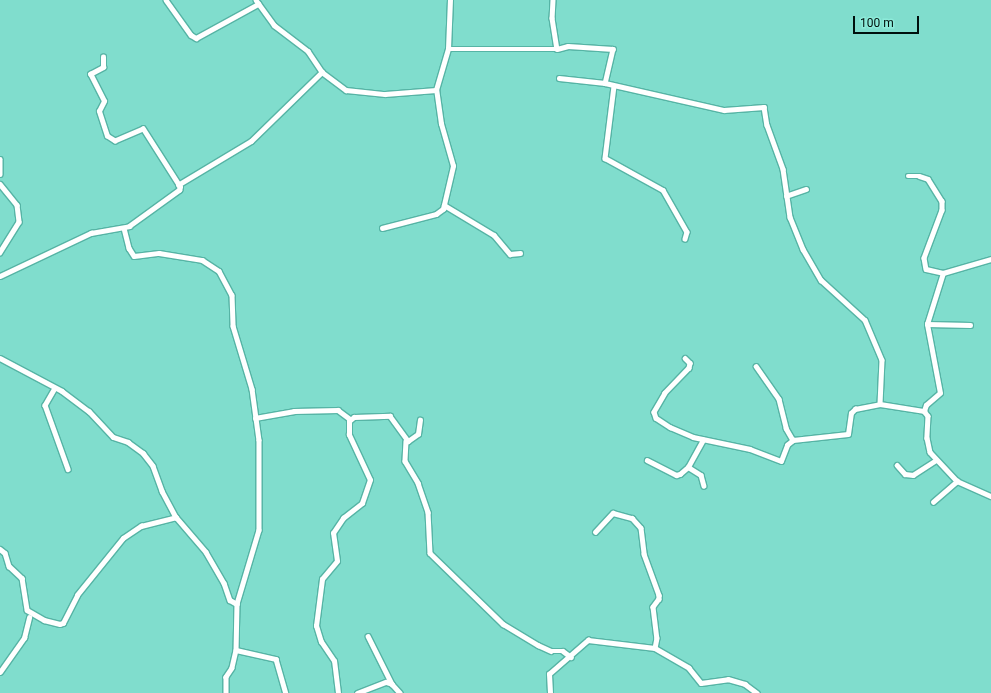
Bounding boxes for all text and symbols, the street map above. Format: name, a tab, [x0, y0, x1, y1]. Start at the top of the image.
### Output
scale bar	[855, 8, 921, 34]
text: 100 m	[860, 16, 894, 30]

